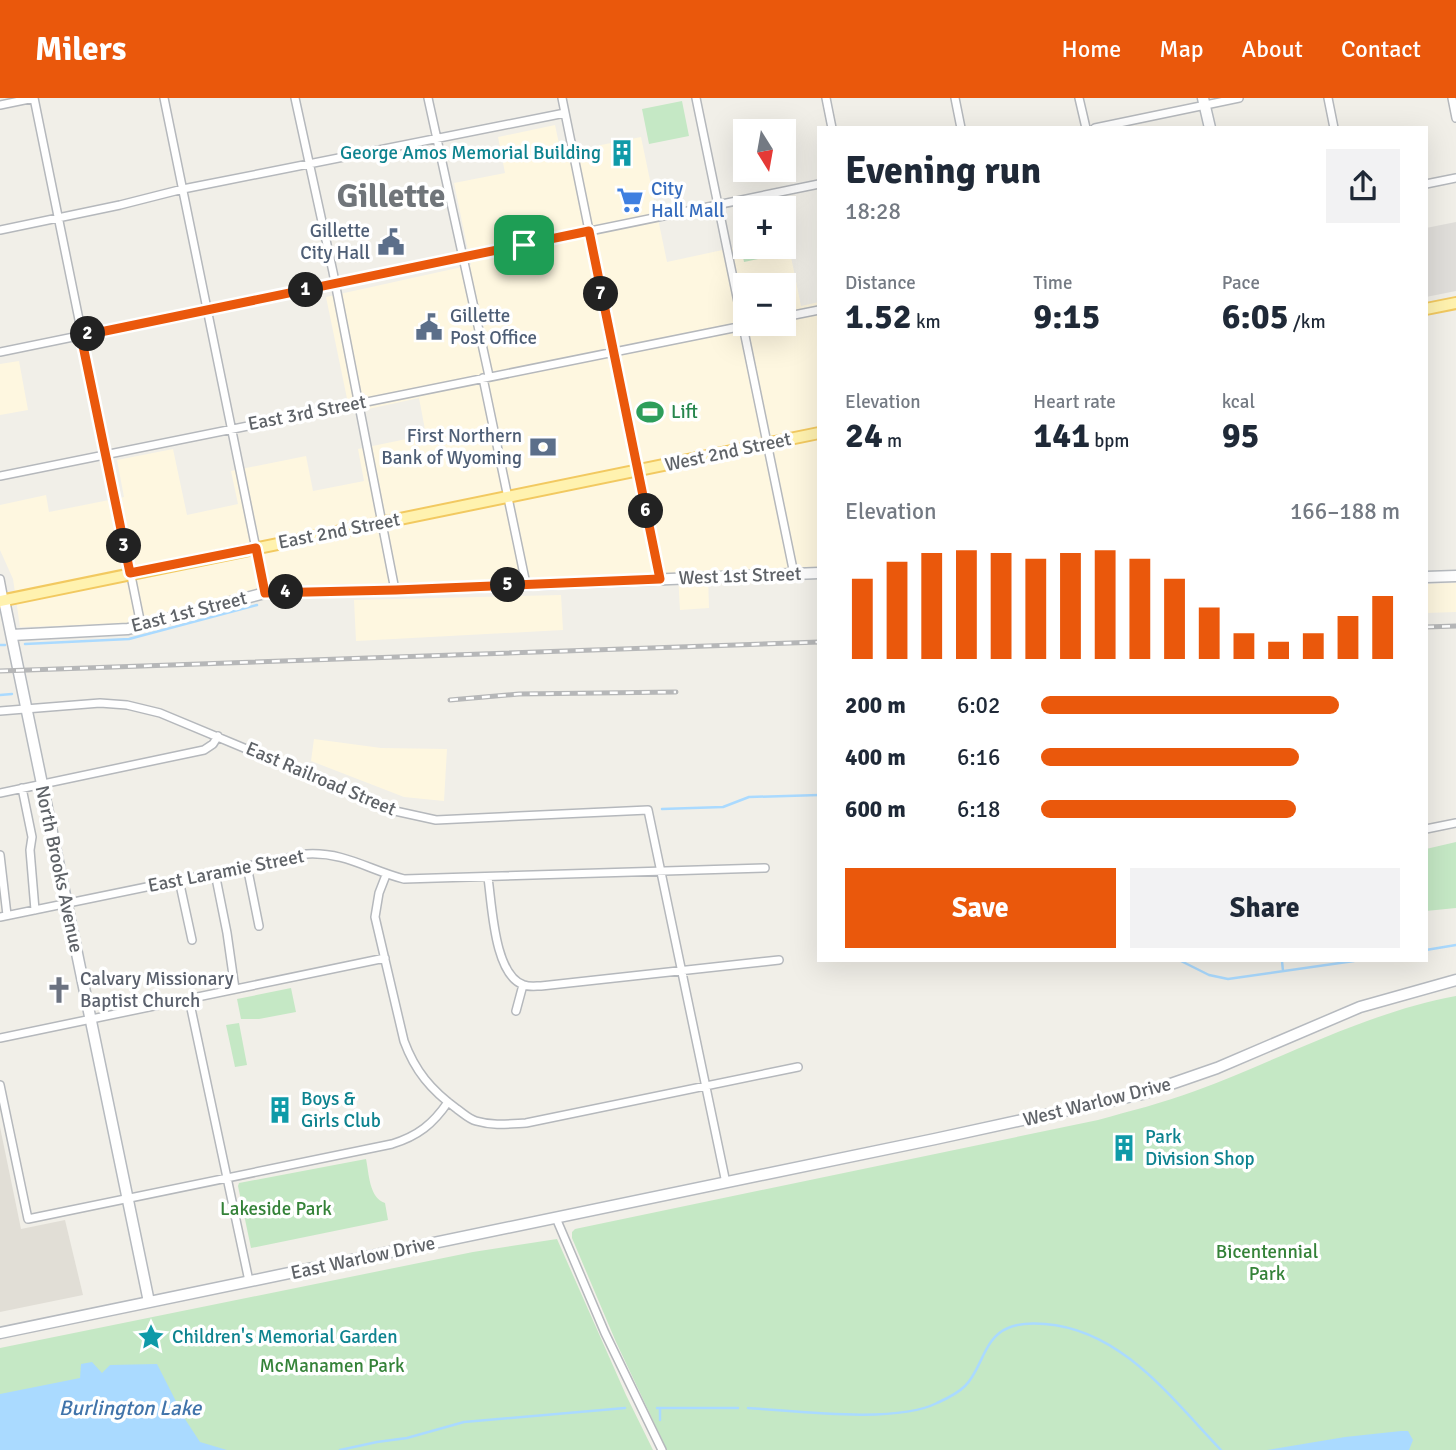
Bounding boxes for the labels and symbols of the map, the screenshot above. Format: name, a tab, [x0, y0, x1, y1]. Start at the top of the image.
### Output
north arrow	[733, 119, 796, 182]
building icon: George Amos Memorial Building	[607, 138, 637, 168]
place label: George Amos Memorial Building	[340, 141, 601, 165]
district label: Gillette	[337, 176, 445, 217]
place label: City Hall Mall	[651, 177, 725, 223]
supermarket icon: City Hall Mall	[615, 185, 645, 215]
pin	[494, 215, 554, 275]
place label: Gillette City Hall	[300, 219, 370, 265]
public building icon: Gillette City Hall	[376, 227, 406, 257]
pin: 1	[288, 272, 324, 308]
pin: 7	[584, 276, 618, 312]
place label: Gillette Post Office	[450, 304, 537, 350]
public building icon: Gillette Post Office	[414, 312, 444, 342]
pin: 2	[70, 316, 106, 352]
street label: East 3rd Street	[246, 390, 369, 436]
sports icon: Lift	[635, 397, 665, 427]
place label: Lift	[671, 400, 698, 424]
place label: First Northern Bank of Wyoming	[381, 424, 522, 470]
street label: West 2nd Street	[663, 427, 794, 477]
bank icon: First Northern Bank of Wyoming	[528, 432, 558, 462]
pin: 6	[628, 494, 664, 528]
street label: East 2nd Street	[276, 507, 402, 555]
pin: 3	[106, 528, 142, 564]
street label: West 1st Street	[678, 562, 802, 590]
pin: 5	[490, 568, 526, 602]
pin: 4	[268, 574, 304, 610]
street label: East 1st Street	[129, 586, 250, 638]
street label: East Railroad Street	[242, 737, 400, 822]
street label: North Brooks Avenue	[30, 783, 88, 955]
street label: East Laramie Street	[146, 844, 307, 898]
place label: Calvary Missionary Baptist Church	[80, 967, 234, 1013]
church icon: Calvary Missionary Baptist Church	[44, 975, 74, 1005]
street label: West Warlow Drive	[1021, 1072, 1173, 1132]
place label: Boys & Girls Club	[301, 1087, 381, 1133]
building icon: Boys & Girls Club	[265, 1095, 295, 1125]
place label: Park Division Shop	[1145, 1125, 1255, 1171]
building icon: Park Division Shop	[1109, 1133, 1139, 1163]
park label: Lakeside Park	[220, 1197, 332, 1221]
street label: East Warlow Drive	[289, 1231, 437, 1285]
park label: Bicentennial Park	[1216, 1240, 1318, 1286]
place icon: Children's Memorial Garden	[136, 1322, 166, 1352]
place label: Children's Memorial Garden	[172, 1325, 398, 1349]
park label: McManamen Park	[260, 1354, 405, 1378]
water label: Burlington Lake	[59, 1395, 203, 1421]

